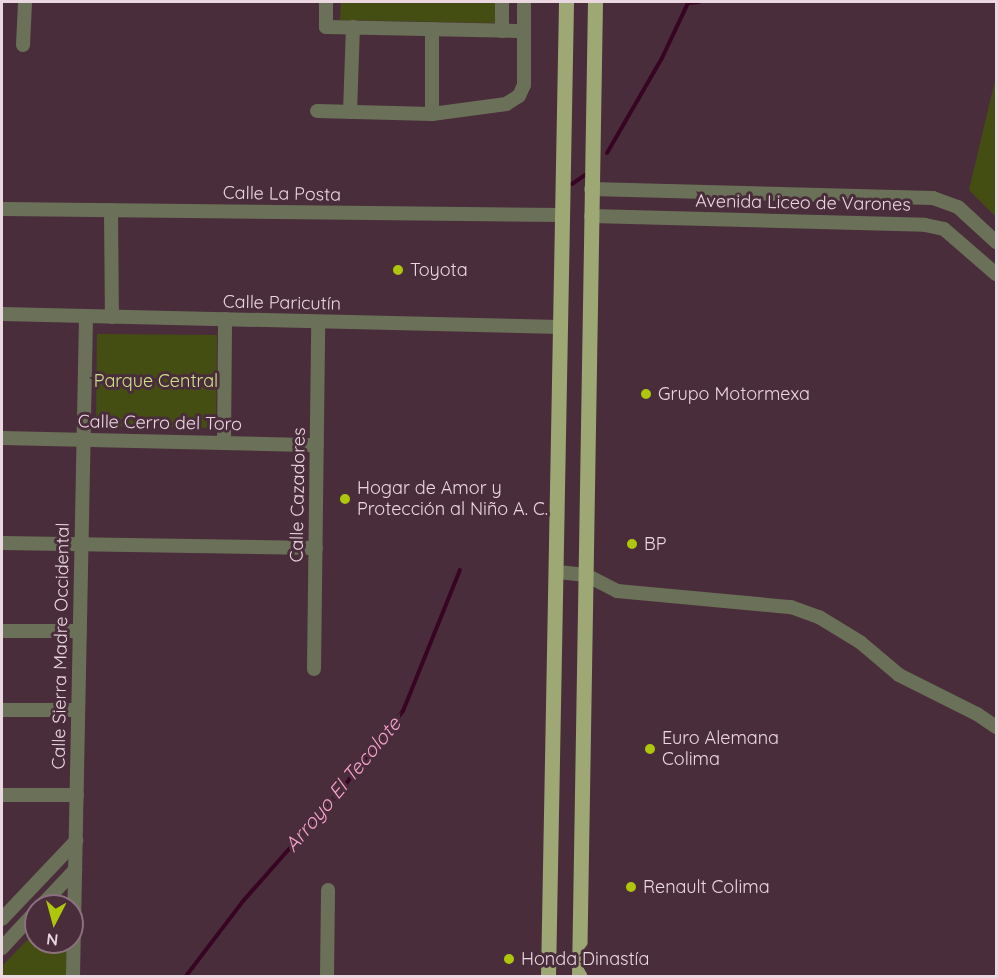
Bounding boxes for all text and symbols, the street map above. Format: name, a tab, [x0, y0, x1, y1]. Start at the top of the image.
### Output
street label: Calle La Posta	[223, 182, 341, 206]
street label: Avenida Liceo de Varones	[695, 190, 911, 216]
place label: Toyota	[410, 259, 468, 281]
marker: Toyota	[391, 263, 405, 277]
street label: Calle Paricutín	[223, 291, 341, 315]
park label: Parque Central	[94, 370, 218, 392]
place label: Grupo Motormexa	[658, 383, 810, 405]
marker: Grupo Motormexa	[639, 387, 653, 401]
street label: Calle Cerro del Toro	[78, 411, 242, 435]
street label: Calle Cazadores	[286, 427, 310, 563]
place label: Hogar de Amor y Protección al Niño A. C.	[357, 478, 548, 520]
marker: Hogar de Amor y Protección al Niño A. C.	[338, 492, 352, 506]
street label: Calle Sierra Madre Occidental	[48, 522, 74, 770]
place label: BP	[644, 533, 666, 555]
marker: BP	[625, 537, 639, 551]
water label: Arroyo El Tecolote	[279, 712, 405, 856]
place label: Euro Alemana Colima	[662, 728, 779, 771]
marker: Euro Alemana Colima	[643, 742, 657, 756]
place label: Renault Colima	[643, 876, 770, 898]
marker: Renault Colima	[624, 880, 638, 894]
north arrow	[24, 894, 84, 954]
text: N	[45, 929, 59, 950]
place label: Honda Dinastía	[521, 948, 649, 970]
marker: Honda Dinastía	[502, 952, 516, 966]

